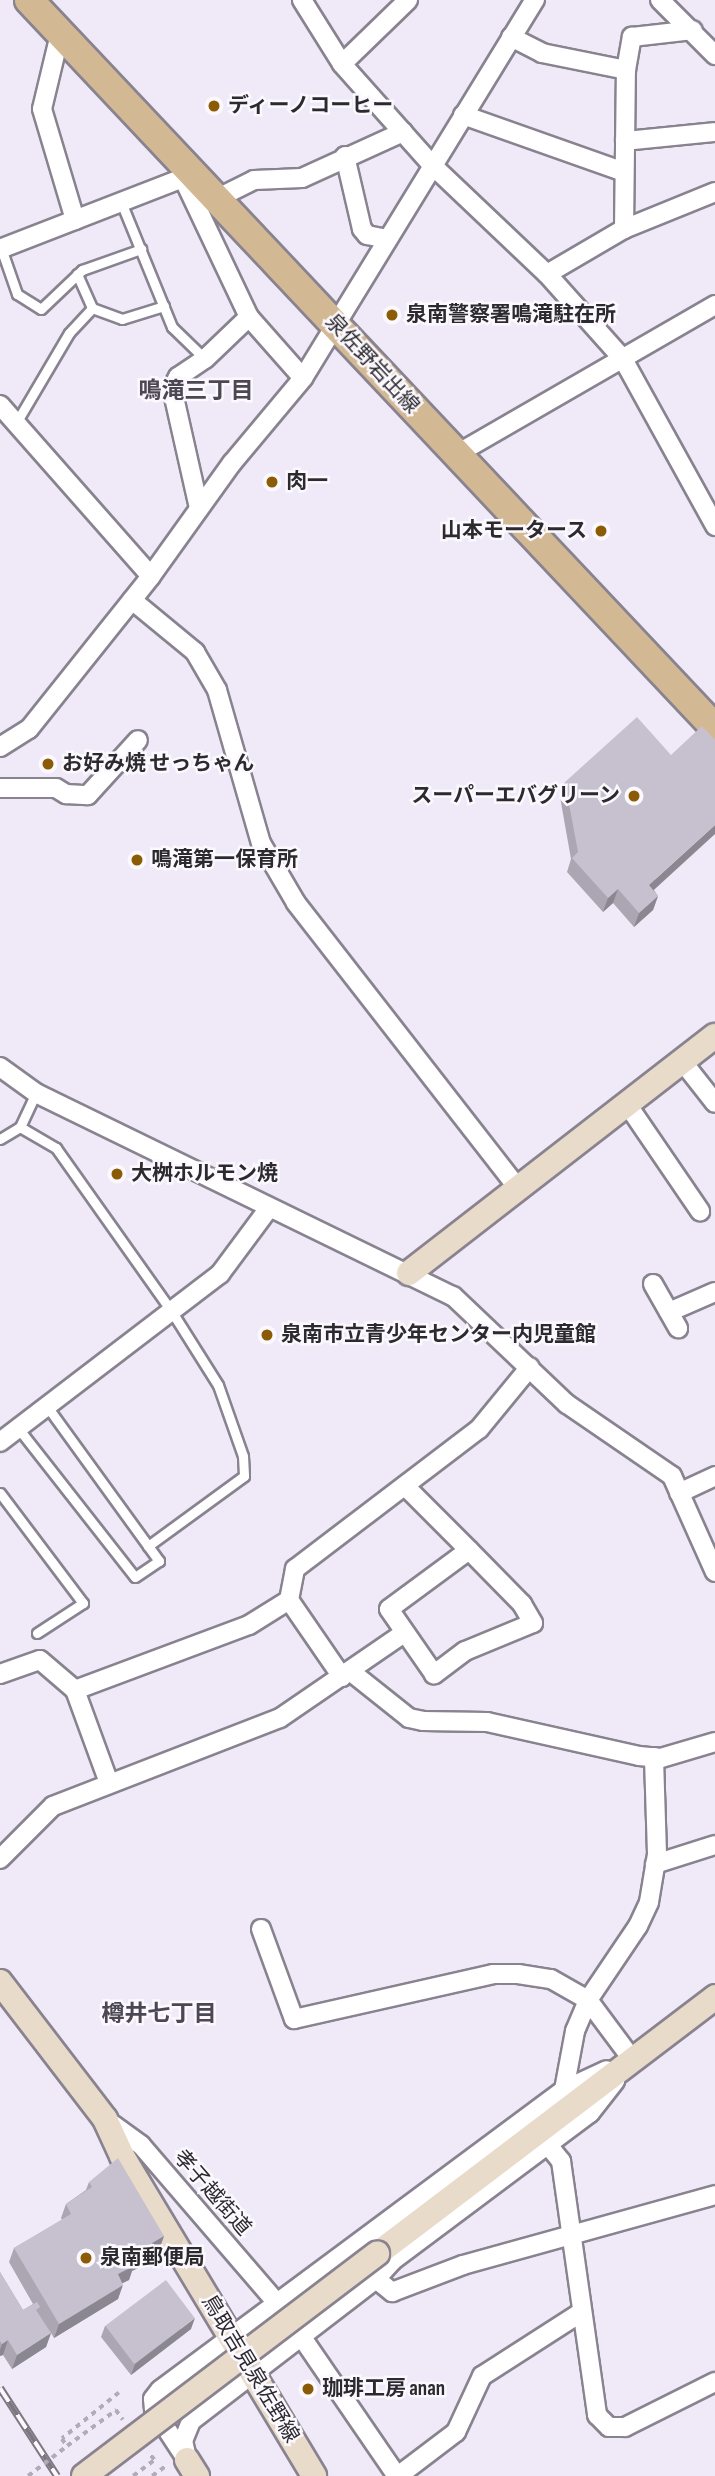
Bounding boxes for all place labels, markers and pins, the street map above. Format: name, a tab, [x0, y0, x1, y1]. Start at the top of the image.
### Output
place label: ディーノコーヒー	[228, 93, 396, 119]
marker: ディーノコーヒー	[206, 98, 222, 114]
place label: 泉南警察署鳴滝駐在所	[406, 302, 616, 328]
marker: 泉南警察署鳴滝駐在所	[384, 307, 400, 323]
place label: 肉一	[286, 469, 328, 495]
marker: 肉一	[264, 474, 280, 490]
place label: 山本モータース	[440, 518, 587, 544]
marker: 山本モータース	[593, 523, 609, 539]
place label: お好み焼 せっちゃん	[62, 751, 254, 777]
marker: お好み焼 せっちゃん	[40, 756, 56, 772]
place label: スーパーエバグリーン	[410, 783, 620, 809]
marker: スーパーエバグリーン	[626, 788, 642, 804]
place label: 鳴滝第一保育所	[151, 847, 298, 873]
marker: 鳴滝第一保育所	[129, 852, 145, 868]
place label: 大桝ホルモン焼	[131, 1161, 278, 1187]
marker: 大桝ホルモン焼	[109, 1166, 125, 1182]
place label: 泉南市立青少年センター内児童館	[281, 1322, 596, 1348]
marker: 泉南市立青少年センター内児童館	[259, 1327, 275, 1343]
place label: 泉南郵便局	[100, 2245, 205, 2271]
marker: 泉南郵便局	[78, 2250, 94, 2266]
place label: 珈琲工房 anan	[322, 2376, 445, 2402]
marker: 珈琲工房 anan	[300, 2381, 316, 2397]

